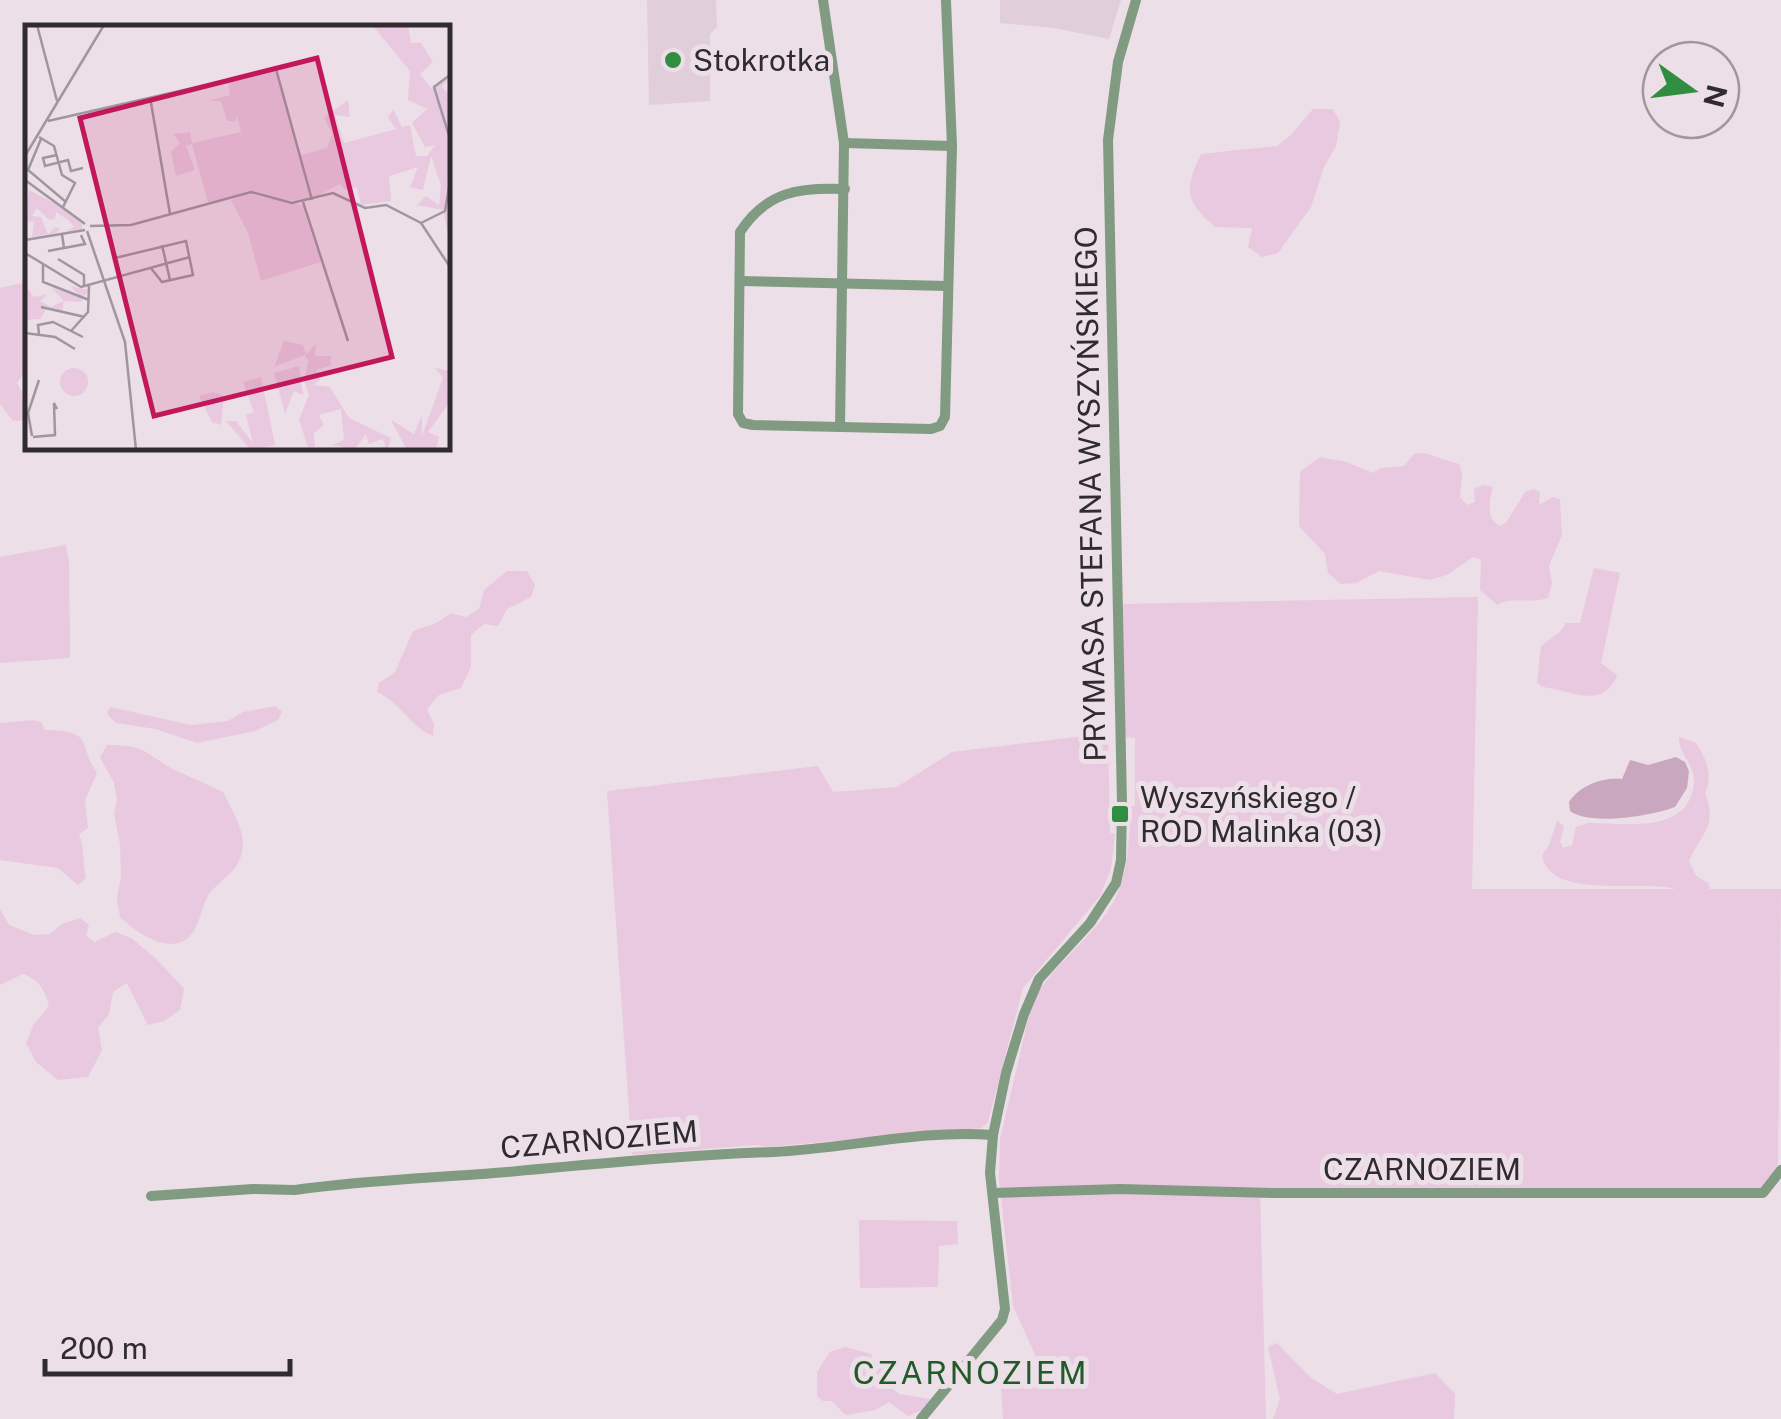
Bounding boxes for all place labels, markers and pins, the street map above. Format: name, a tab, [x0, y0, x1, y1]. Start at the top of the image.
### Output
place label: Stokrotka	[693, 42, 830, 78]
marker: Stokrotka	[662, 49, 684, 71]
place label: Wyszyńskiego / ROD Malinka (03)	[1140, 779, 1383, 849]
marker: Wyszyńskiego / ROD Malinka (03)	[1109, 803, 1131, 825]

